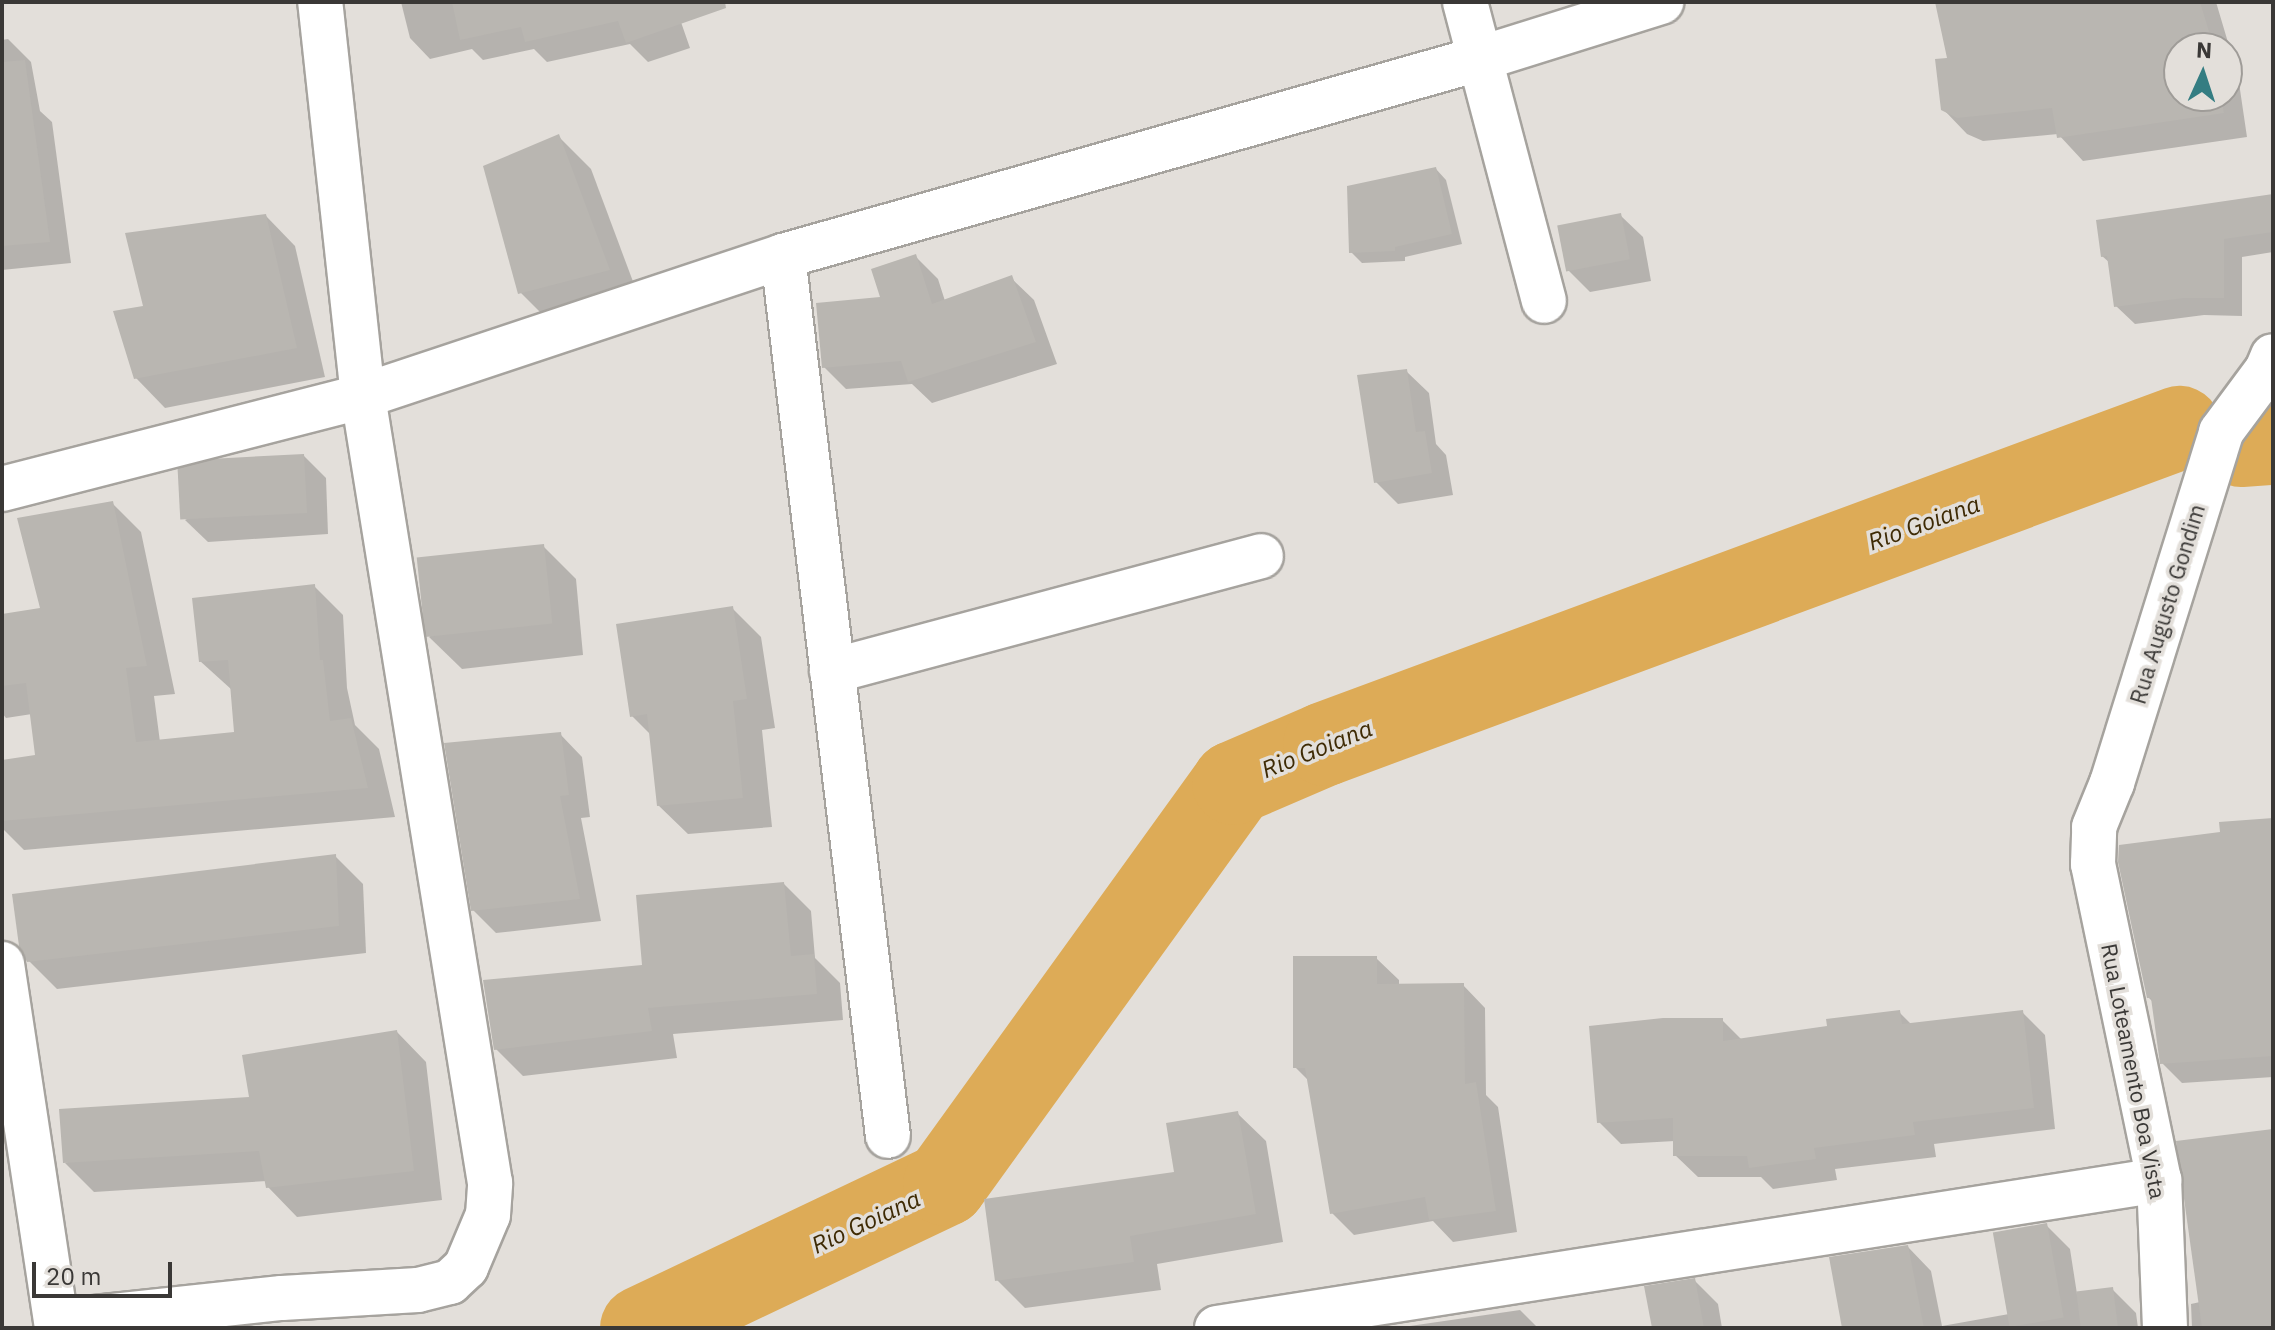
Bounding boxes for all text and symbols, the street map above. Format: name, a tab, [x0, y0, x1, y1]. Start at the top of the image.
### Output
north arrow	[2163, 32, 2243, 112]
text: N	[2195, 35, 2213, 64]
water label: Rio Goiana	[1864, 489, 1984, 557]
street label: Rua Augusto Gondim	[2124, 501, 2210, 707]
water label: Rio Goiana	[1257, 714, 1377, 784]
street label: Rua Loteamento Boa Vista	[2096, 941, 2172, 1201]
water label: Rio Goiana	[807, 1184, 925, 1260]
scale bar	[36, 1246, 176, 1296]
text: 20 m	[46, 1260, 101, 1292]

